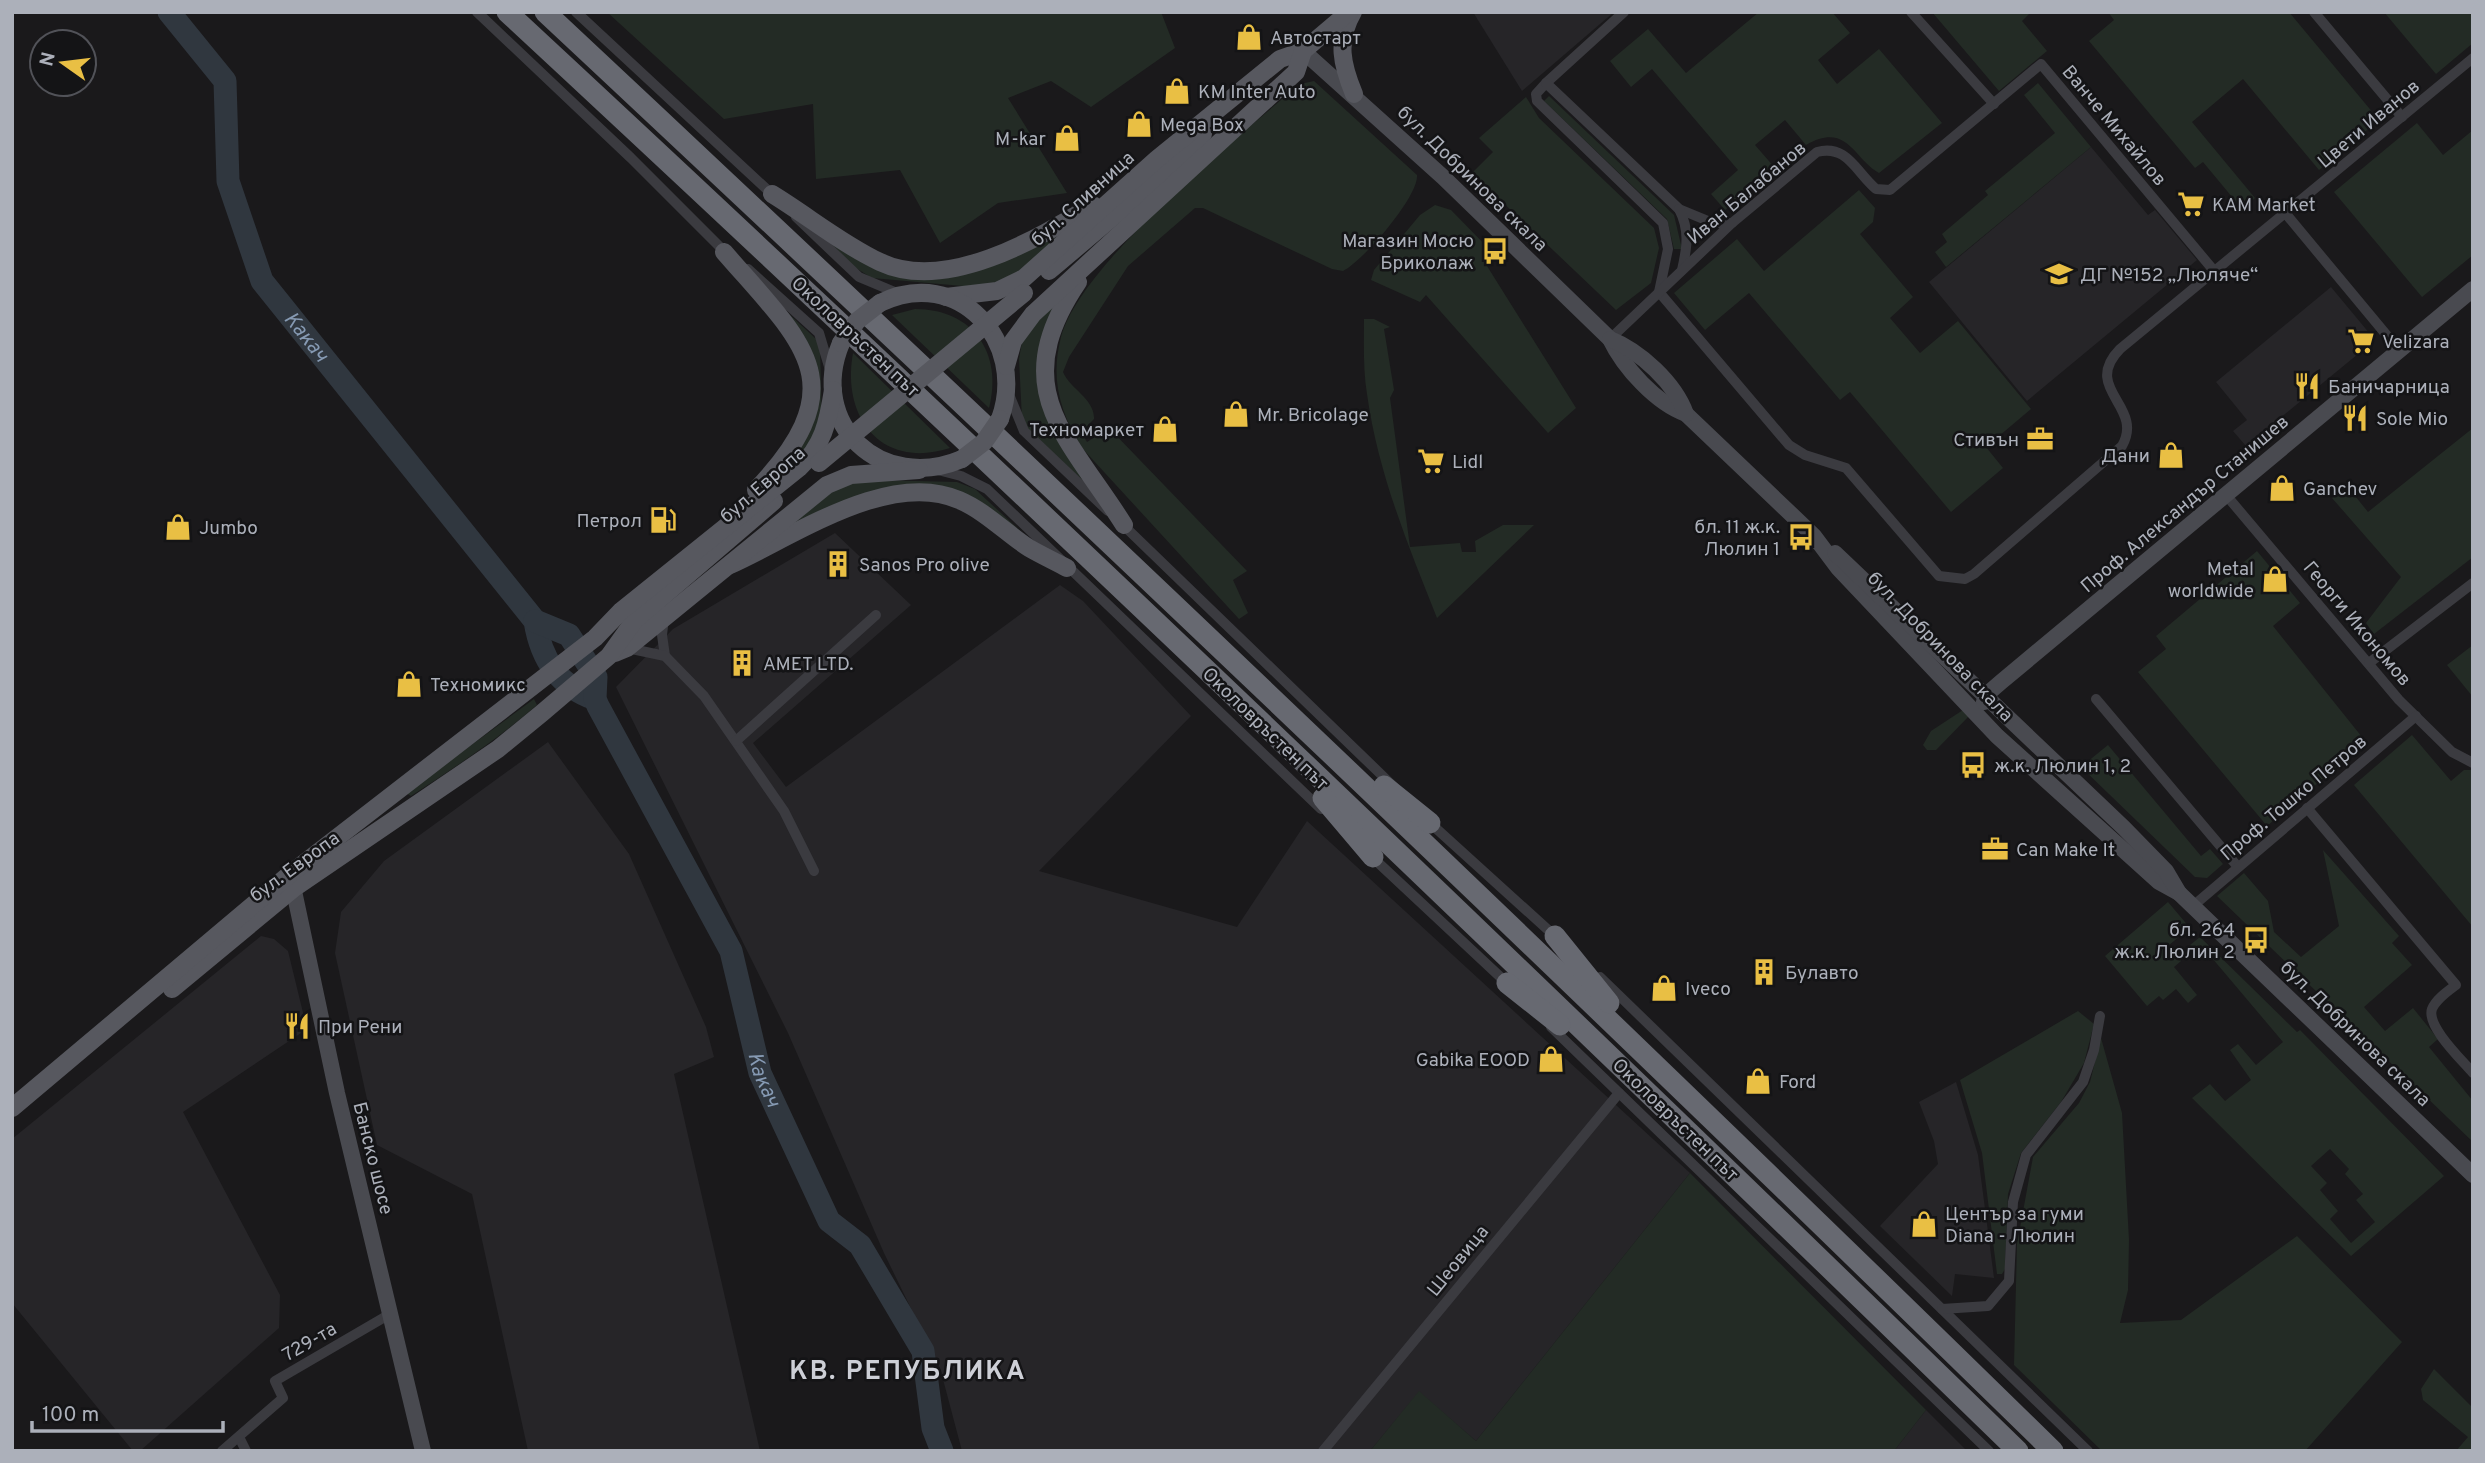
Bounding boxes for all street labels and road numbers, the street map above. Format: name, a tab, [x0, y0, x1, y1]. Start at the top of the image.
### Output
street label: Ванче Михайлов	[2056, 61, 2171, 192]
street label: Цвети Иванов	[2313, 75, 2425, 174]
street label: бул. Добринова скала	[1391, 101, 1552, 258]
street label: Иван Балабанов	[1683, 137, 1812, 250]
street label: бул. Сливница	[1027, 147, 1140, 252]
street label: Околовръстен път	[785, 272, 924, 403]
street label: Проф. Александър Станишев	[2076, 410, 2294, 599]
street label: бул. Европа	[716, 442, 811, 529]
street label: Георги Икономов	[2297, 557, 2416, 692]
street label: бул. Добринова скала	[1861, 567, 2018, 728]
street label: Околовръстен път	[1196, 663, 1333, 796]
street label: Проф. Тошко Петров	[2216, 730, 2372, 867]
street label: бул. Европа	[246, 827, 345, 908]
street label: бул. Добринова скала	[2274, 956, 2435, 1113]
street label: Околовръстен път	[1606, 1054, 1743, 1187]
street label: Банско шосе	[346, 1100, 398, 1217]
street label: Шеовица	[1422, 1221, 1495, 1302]
street label: 729-та	[279, 1318, 341, 1368]

